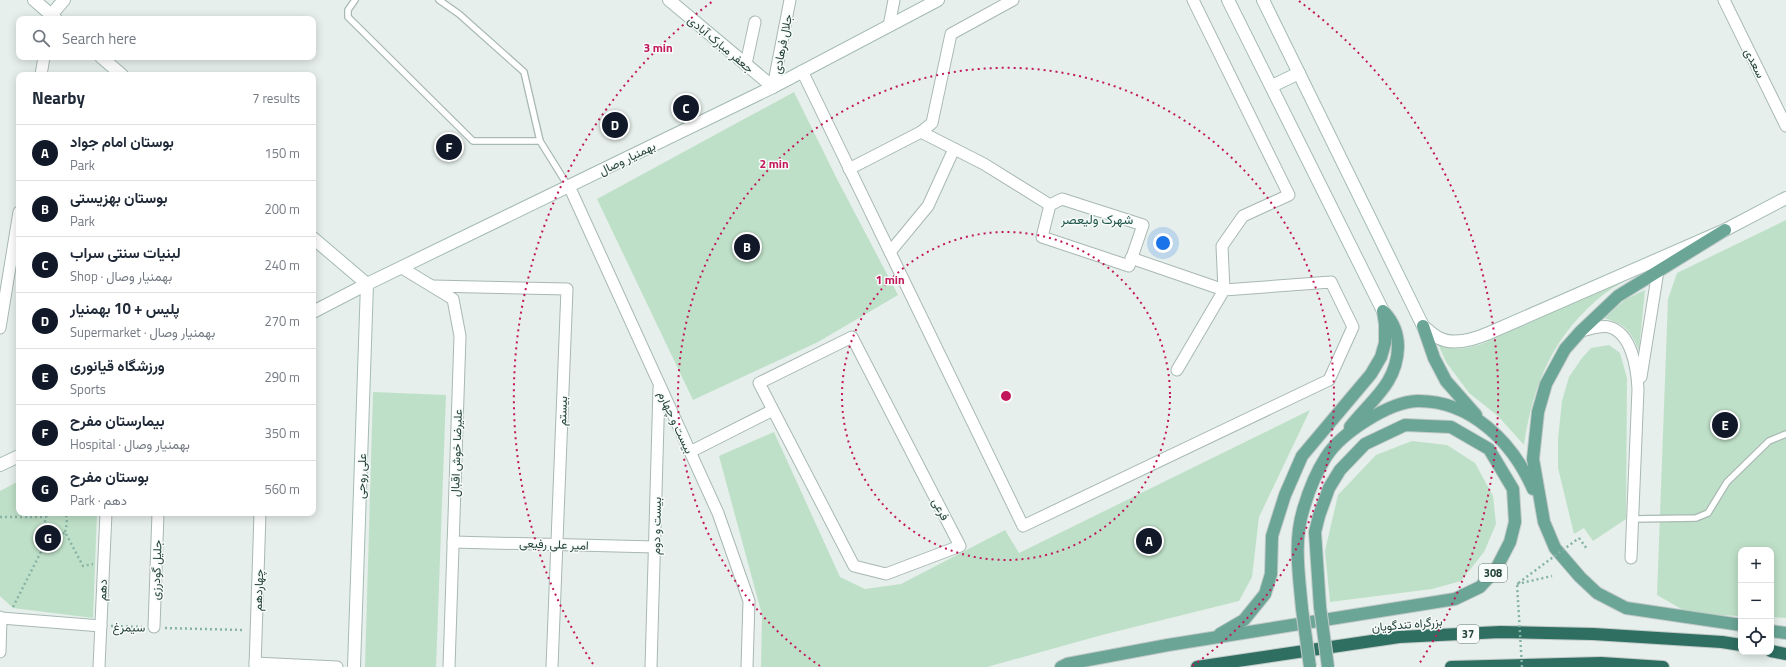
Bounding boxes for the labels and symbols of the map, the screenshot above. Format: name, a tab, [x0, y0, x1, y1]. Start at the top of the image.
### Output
street label: جعفر مبارک آبادی	[684, 10, 758, 78]
street label: جلال فرهادی	[767, 13, 797, 75]
text: 3 min	[643, 38, 673, 57]
street label: سعدی	[1740, 45, 1770, 81]
pin: C	[673, 93, 699, 123]
pin: D	[602, 110, 628, 140]
pin: F	[436, 132, 462, 162]
street label: بهمنیار وصال	[595, 136, 659, 180]
text: 2 min	[759, 154, 789, 173]
district label: شهرک ولیعصر	[1060, 209, 1133, 229]
pin: B	[734, 232, 760, 262]
your location	[1153, 233, 1173, 253]
text: 1 min	[875, 270, 905, 289]
street label: بیست و چهارم	[653, 388, 699, 456]
centre of rings	[999, 389, 1013, 403]
street label: بیستم	[552, 396, 572, 426]
street label: علیرضا خوش اقبال	[445, 409, 467, 497]
pin: E	[1712, 410, 1738, 440]
street label: علی روحی	[351, 453, 371, 499]
street label: فرعی	[927, 494, 955, 524]
street label: بیست و دوم	[646, 497, 666, 555]
pin: G	[35, 523, 61, 553]
pin: A	[1136, 526, 1162, 556]
street label: امیر علی رفیعی	[519, 533, 589, 555]
street label: جلیل گودرزی	[145, 540, 167, 600]
road number: 308	[1479, 564, 1507, 582]
street label: چهاردهم	[248, 569, 268, 611]
street label: دهم	[92, 579, 112, 601]
street label: بزرگراه تندگویان	[1371, 611, 1443, 637]
street label: سیمرغ	[112, 617, 146, 637]
road number: 37	[1457, 625, 1479, 643]

